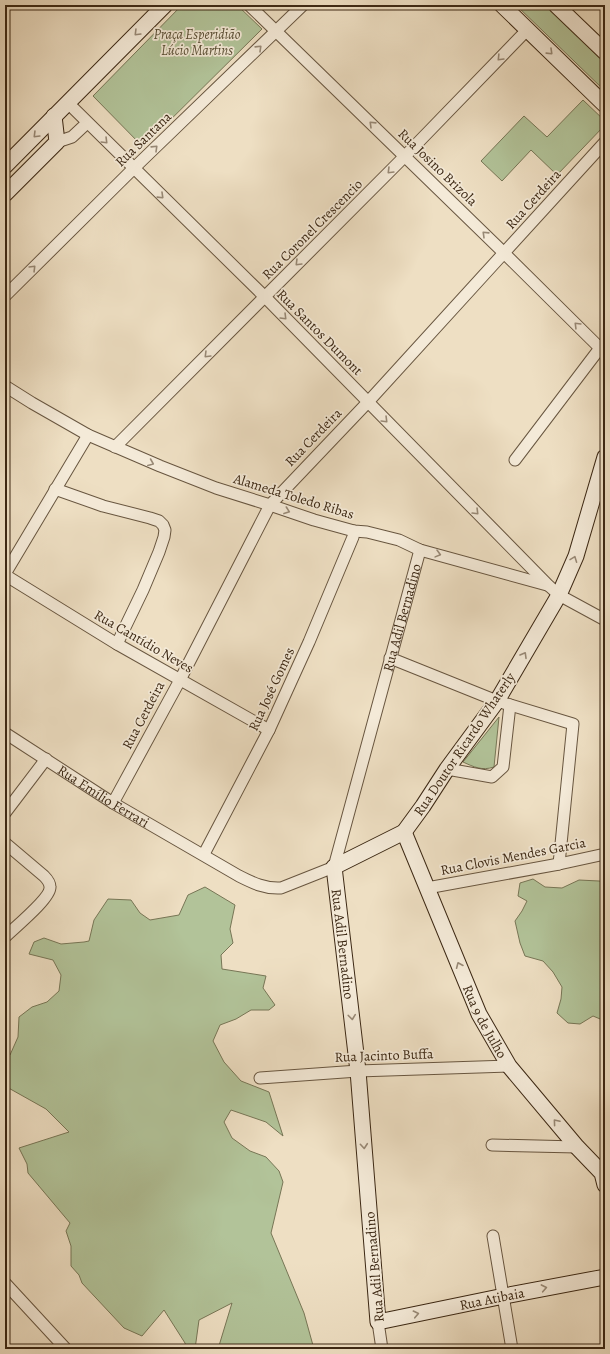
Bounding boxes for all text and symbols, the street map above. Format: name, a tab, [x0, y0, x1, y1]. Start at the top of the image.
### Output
park label: Praça Esperidião Lúcio Martins	[154, 25, 241, 60]
one-way arrow	[134, 28, 142, 36]
one-way arrow	[254, 45, 262, 53]
one-way arrow	[545, 47, 553, 54]
one-way arrow	[497, 53, 505, 61]
street label: Rua Santana	[111, 107, 176, 171]
one-way arrow	[369, 121, 377, 129]
street label: Rua Josino Brizola	[394, 124, 482, 211]
one-way arrow	[33, 130, 41, 138]
one-way arrow	[100, 136, 108, 144]
one-way arrow	[151, 146, 158, 153]
street label: Rua Cerdeira	[501, 165, 566, 233]
one-way arrow	[387, 166, 395, 174]
street label: Rua Coronel Crescencio	[258, 175, 367, 284]
one-way arrow	[156, 192, 164, 199]
one-way arrow	[482, 231, 490, 239]
one-way arrow	[296, 258, 303, 266]
one-way arrow	[28, 266, 36, 273]
street label: Rua Santos Dumont	[272, 285, 367, 380]
one-way arrow	[279, 312, 287, 320]
one-way arrow	[574, 323, 582, 330]
one-way arrow	[204, 350, 212, 358]
street label: Rua Cerdeira	[281, 404, 346, 471]
one-way arrow	[380, 415, 388, 423]
one-way arrow	[148, 458, 155, 466]
street label: Alameda Toledo Ribas	[230, 469, 356, 524]
one-way arrow	[283, 506, 290, 514]
one-way arrow	[471, 507, 479, 515]
one-way arrow	[435, 550, 442, 558]
one-way arrow	[570, 555, 578, 562]
street label: Rua Adil Bernadino	[378, 562, 426, 674]
street label: Rua Cantídio Neves	[91, 605, 197, 678]
street label: Rua José Gomes	[244, 644, 299, 734]
one-way arrow	[519, 652, 526, 660]
street label: Rua Doutor Ricardo Whaterly	[409, 668, 520, 820]
street label: Rua Cerdeira	[118, 677, 170, 753]
street label: Rua Emílio Ferrari	[54, 761, 153, 832]
street label: Rua Clovis Mendes Garcia	[439, 833, 588, 880]
street label: Rua Adil Bernadino	[327, 888, 358, 1000]
one-way arrow	[456, 962, 464, 970]
street label: Rua 9 de Julho	[458, 982, 511, 1062]
one-way arrow	[347, 1014, 356, 1020]
street label: Rua Jacinto Buffa	[334, 1044, 434, 1067]
one-way arrow	[554, 1120, 561, 1127]
one-way arrow	[359, 1143, 368, 1149]
street label: Rua Adil Bernadino	[360, 1211, 389, 1323]
street label: Rua Atibaia	[458, 1283, 527, 1315]
one-way arrow	[541, 1284, 547, 1293]
one-way arrow	[413, 1310, 419, 1318]

